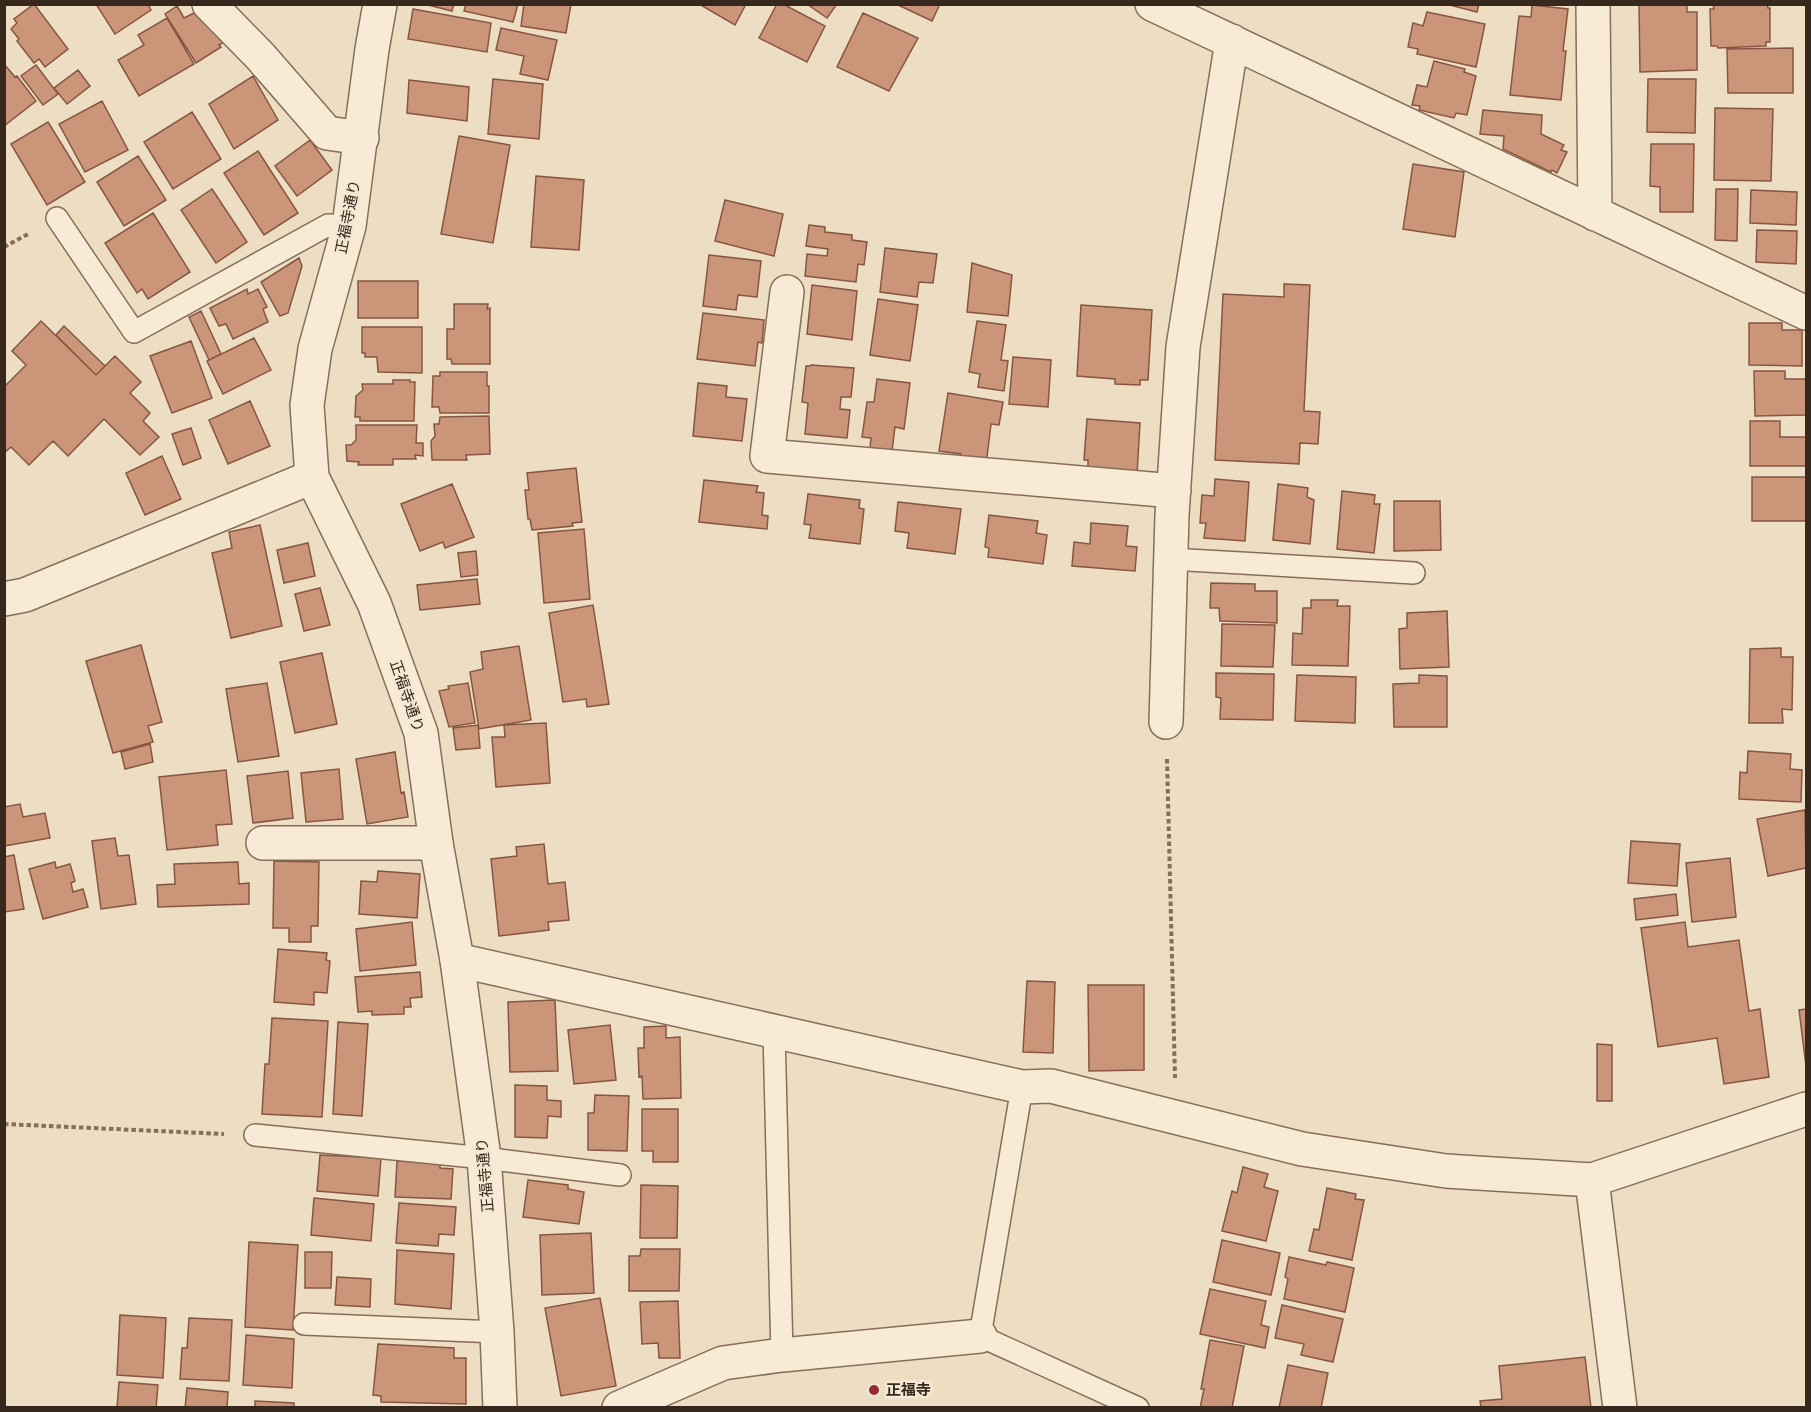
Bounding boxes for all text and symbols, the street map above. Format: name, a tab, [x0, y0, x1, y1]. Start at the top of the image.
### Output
street label: 正福寺通り	[332, 178, 364, 256]
street label: 正福寺通り	[386, 658, 428, 734]
street label: 正福寺通り	[473, 1137, 497, 1213]
place label: 正福寺	[886, 1381, 931, 1399]
marker: 正福寺	[867, 1383, 881, 1397]

